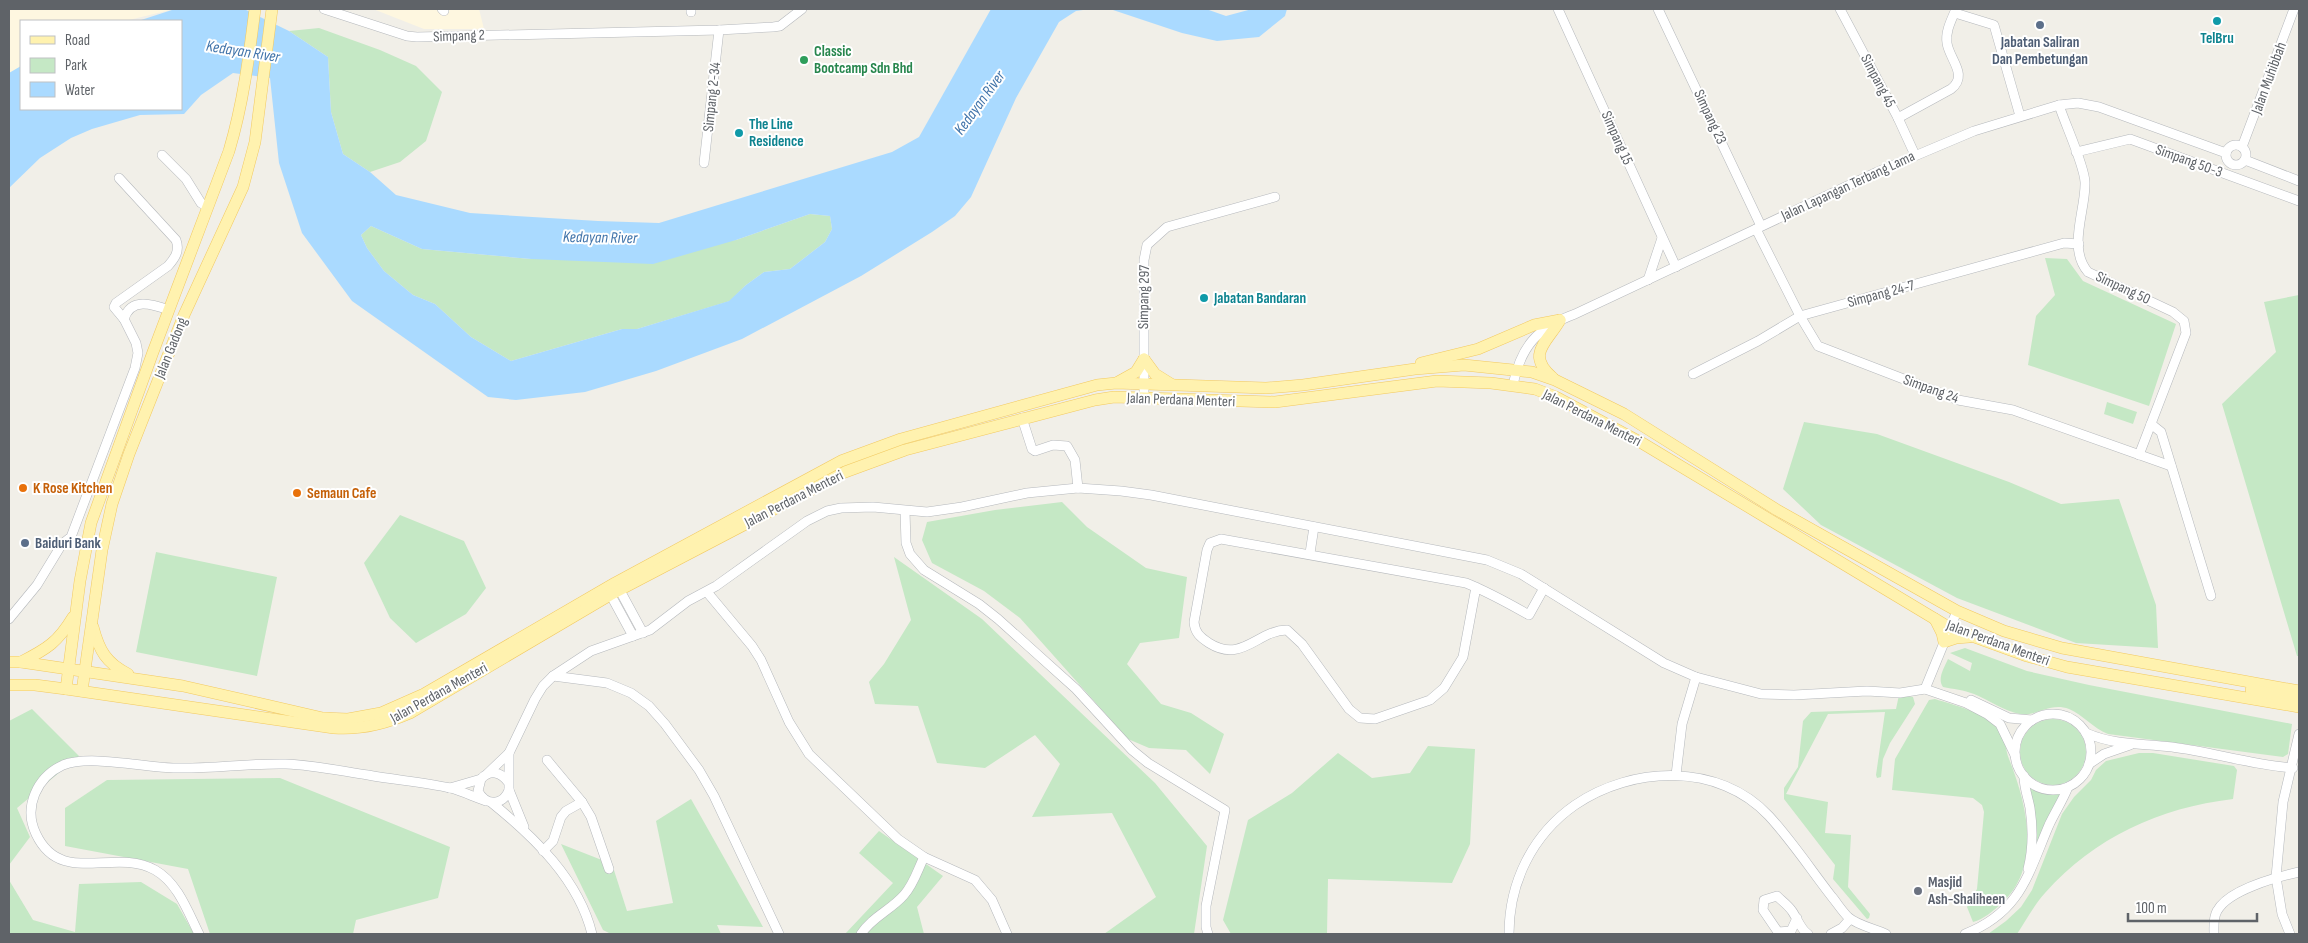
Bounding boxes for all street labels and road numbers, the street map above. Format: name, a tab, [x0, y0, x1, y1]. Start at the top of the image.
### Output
street label: Simpang 2	[433, 26, 485, 46]
street label: Jalan Muhibbah	[2247, 39, 2291, 118]
street label: Simpang 45	[1856, 51, 1900, 111]
street label: Simpang 2-34	[699, 61, 725, 133]
street label: Simpang 23	[1689, 87, 1731, 147]
street label: Simpang 15	[1597, 108, 1637, 168]
street label: Simpang 50-3	[2153, 140, 2225, 182]
street label: Jalan Lapangan Terbang Lama	[1777, 147, 1918, 226]
street label: Simpang 297	[1134, 265, 1154, 329]
street label: Simpang 50	[2093, 267, 2153, 309]
street label: Simpang 24-7	[1845, 276, 1917, 312]
street label: Jalan Gadong	[150, 315, 192, 382]
street label: Simpang 24	[1901, 370, 1961, 408]
street label: Jalan Perdana Menteri	[1539, 384, 1645, 451]
street label: Jalan Perdana Menteri	[1126, 389, 1236, 411]
street label: Jalan Perdana Menteri	[741, 466, 847, 533]
street label: Jalan Perdana Menteri	[1943, 615, 2052, 671]
street label: Jalan Perdana Menteri	[386, 658, 491, 728]

